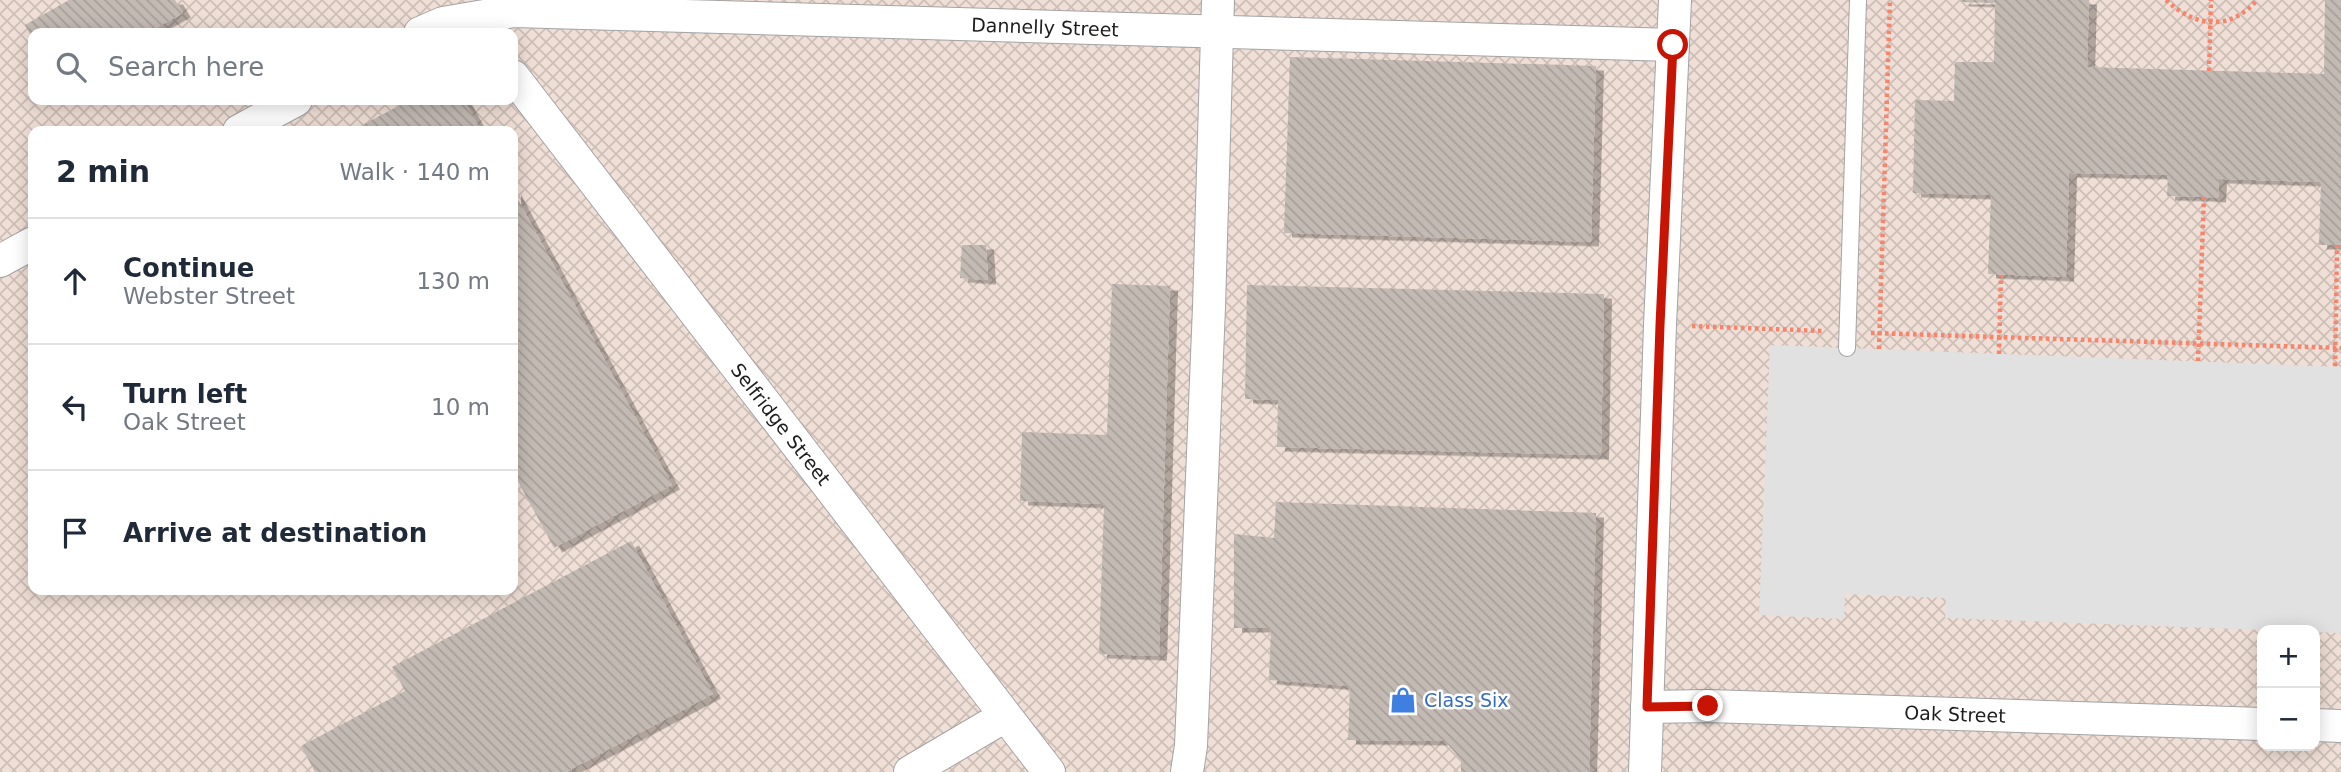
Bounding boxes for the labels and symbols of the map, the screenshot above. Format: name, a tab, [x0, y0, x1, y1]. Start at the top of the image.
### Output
street label: Dannelly Street	[971, 13, 1119, 41]
route start	[1657, 29, 1688, 60]
street label: Selfridge Street	[727, 359, 835, 489]
shop icon: Class Six	[1388, 685, 1418, 715]
place label: Class Six	[1424, 689, 1509, 711]
route end	[1692, 690, 1723, 721]
street label: Oak Street	[1904, 701, 2006, 727]

